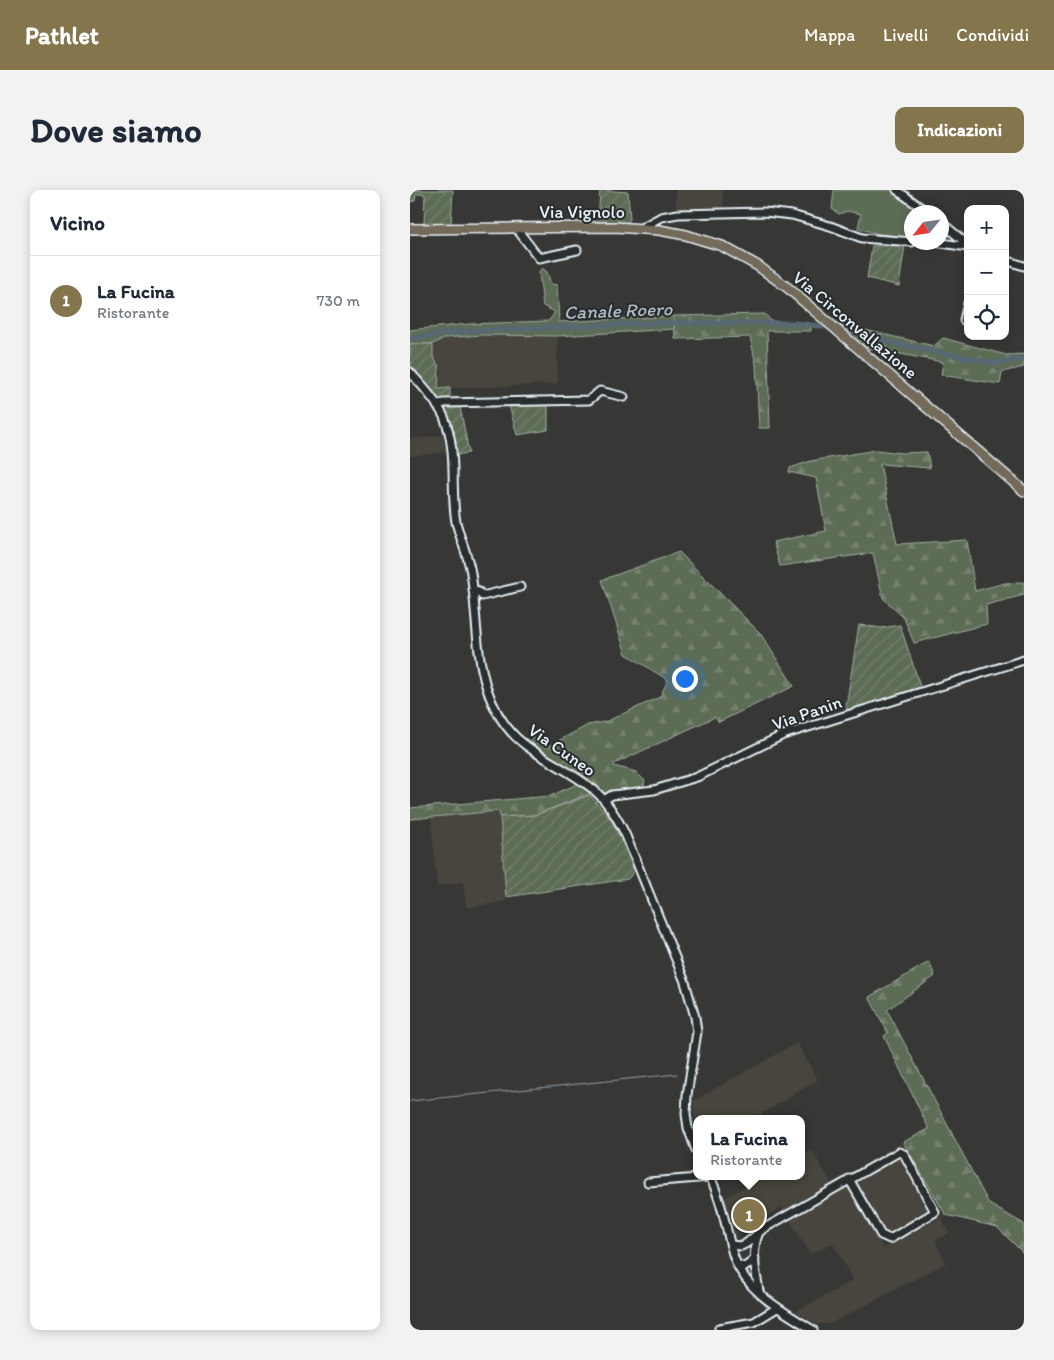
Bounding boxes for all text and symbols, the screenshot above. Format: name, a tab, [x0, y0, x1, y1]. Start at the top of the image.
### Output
text: Pathlet	[25, 21, 99, 50]
text: Mappa	[804, 24, 855, 46]
text: Livelli	[883, 24, 928, 46]
text: Condividi	[956, 24, 1029, 46]
button: Indicazioni	[895, 107, 1024, 153]
text: Dove siamo	[30, 109, 202, 151]
street label: Via Vignolo	[539, 201, 625, 223]
north arrow	[904, 205, 949, 250]
map controls	[964, 205, 1009, 340]
button: +	[964, 205, 1009, 250]
text: Vicino	[50, 210, 105, 235]
button: −	[964, 250, 1009, 295]
street label: Via Circonvallazione	[788, 266, 922, 384]
text: La Fucina	[97, 280, 175, 303]
text: 1	[62, 291, 70, 310]
text: 730 m	[316, 291, 360, 310]
button: locate	[964, 295, 1009, 340]
water label: Canale Roero	[563, 297, 674, 324]
text: Ristorante	[97, 303, 169, 322]
your location	[672, 666, 698, 692]
street label: Via Panin	[769, 691, 845, 735]
street label: Via Cuneo	[524, 719, 600, 781]
popup	[693, 1115, 805, 1180]
text: La Fucina	[710, 1127, 788, 1150]
text: Ristorante	[710, 1150, 782, 1169]
pin: 1	[733, 1196, 765, 1234]

